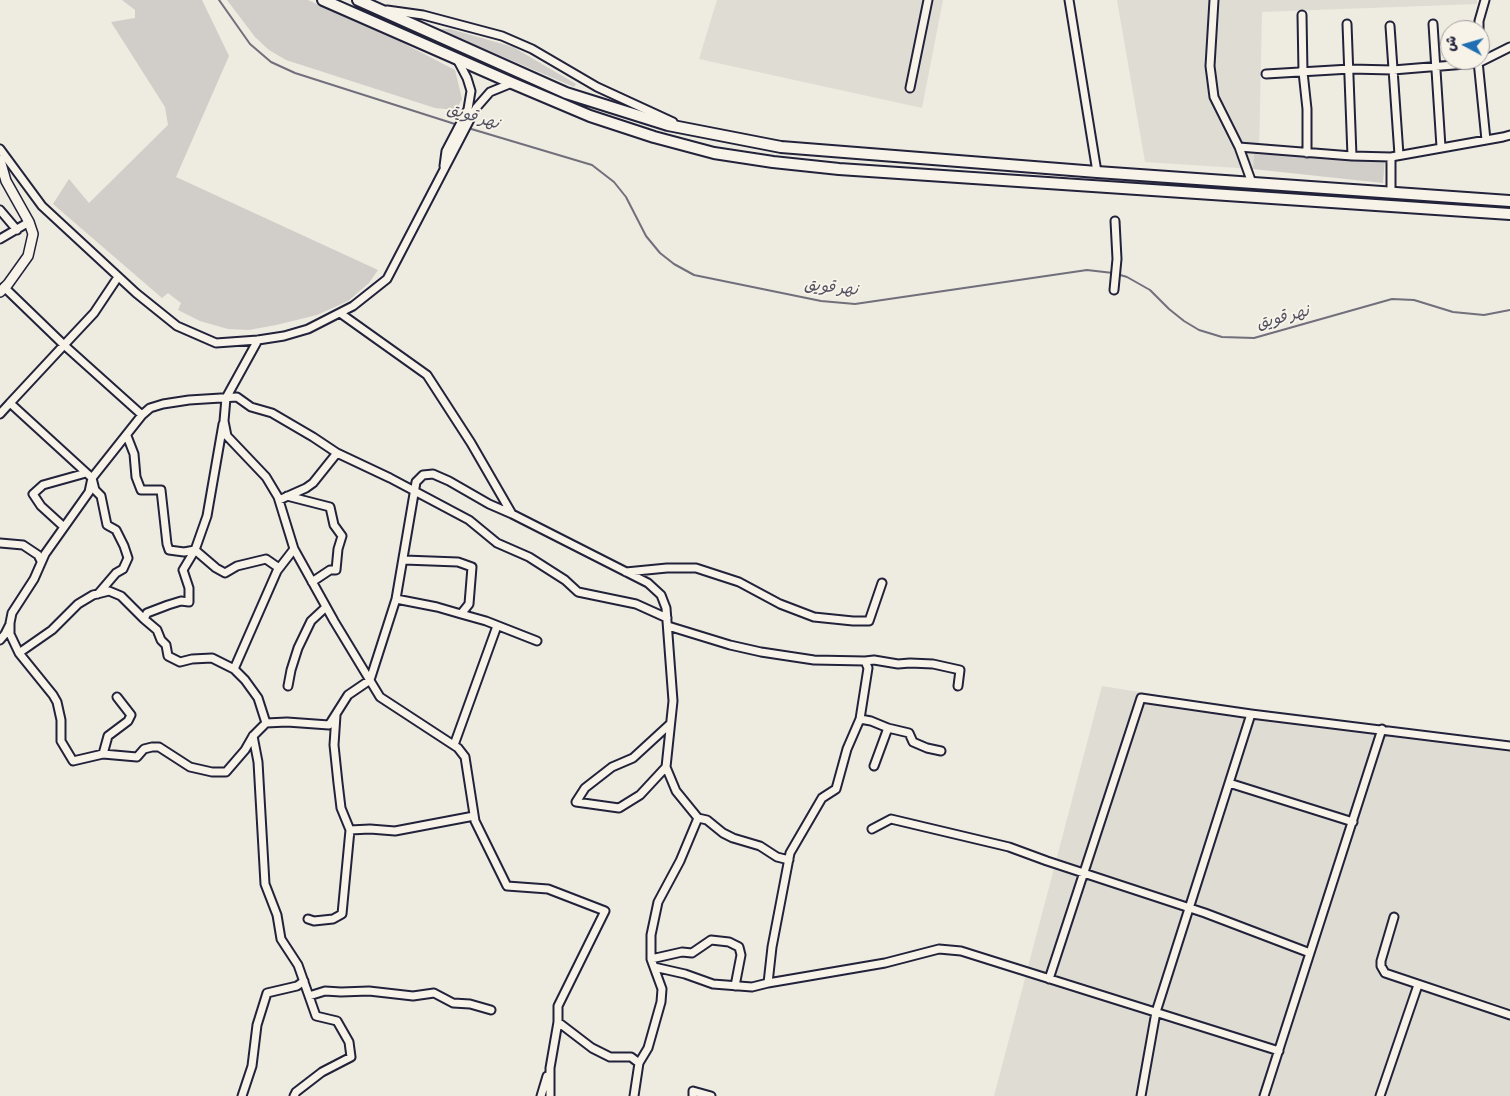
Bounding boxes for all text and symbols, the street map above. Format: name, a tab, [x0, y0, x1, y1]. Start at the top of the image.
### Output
north arrow	[1440, 20, 1490, 70]
text: ش	[1441, 35, 1460, 52]
water label: نهر قويق	[444, 100, 502, 134]
water label: نهر قويق	[803, 276, 859, 300]
water label: نهر قويق	[1255, 302, 1311, 334]

